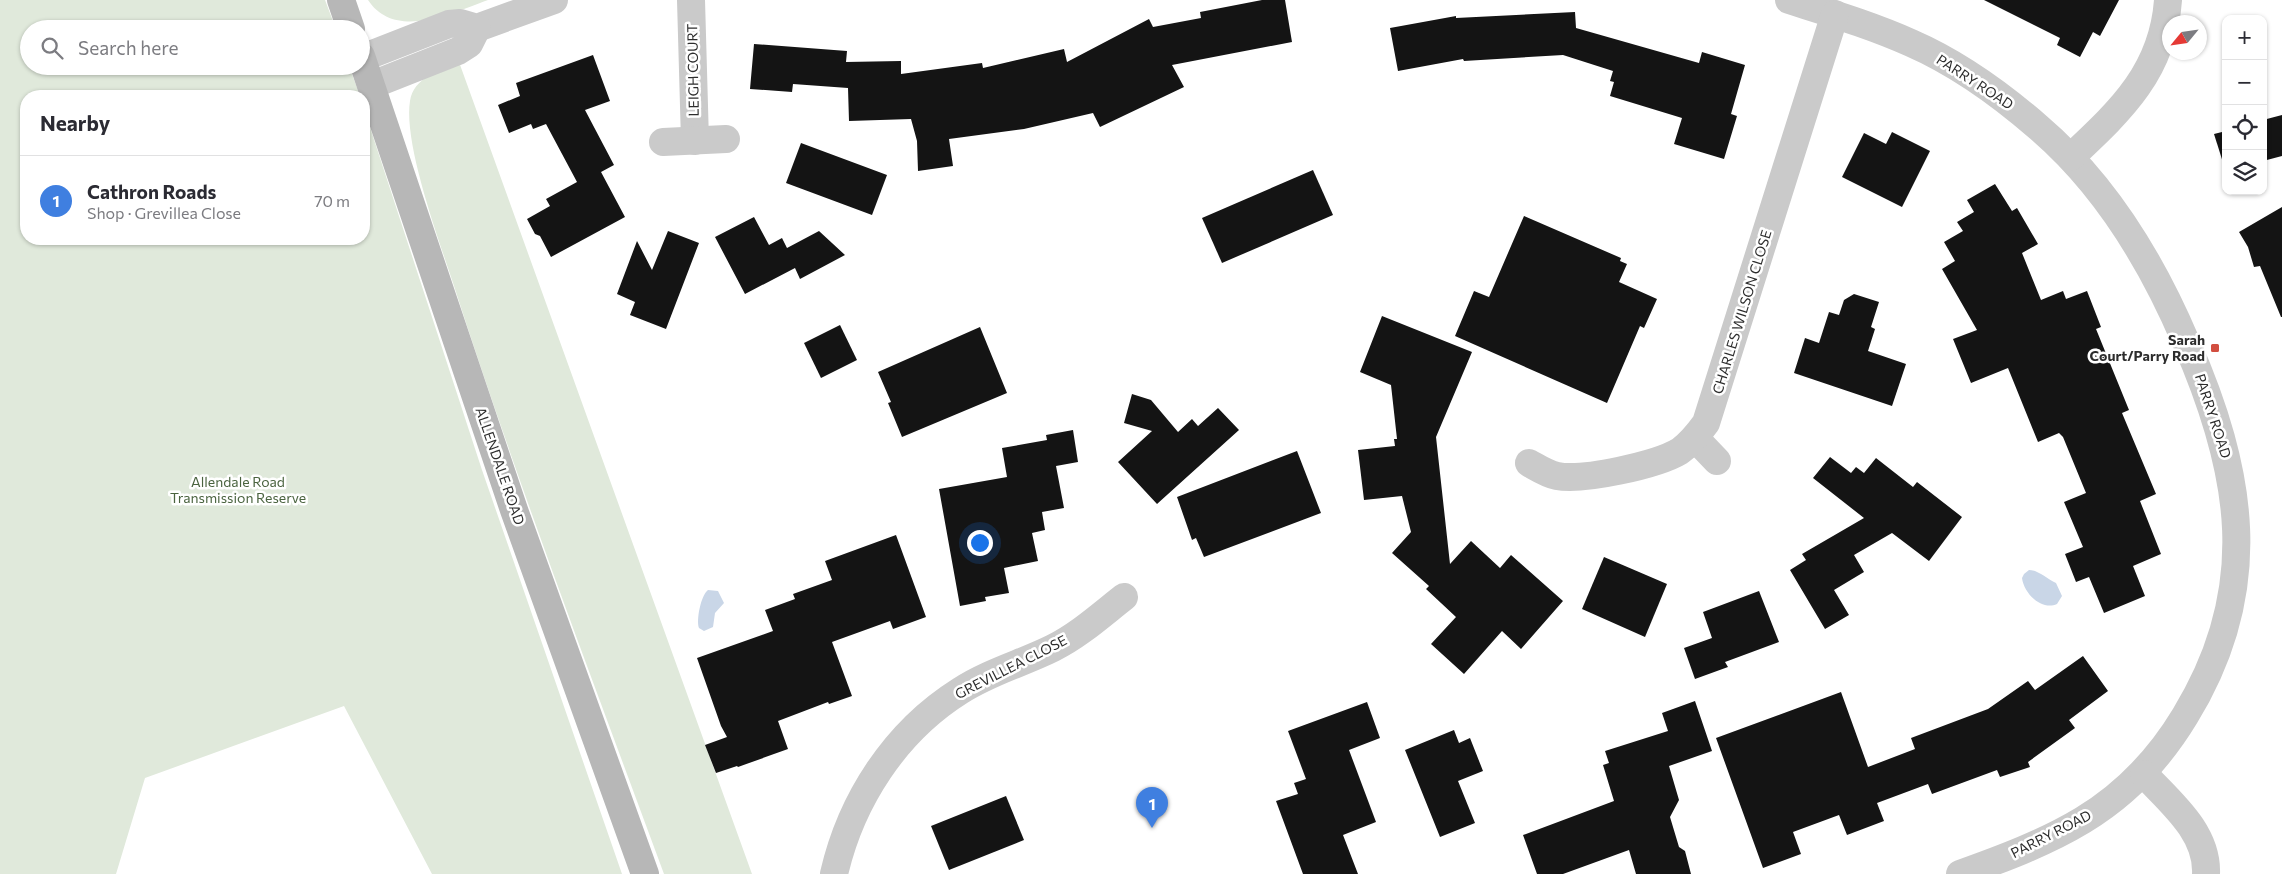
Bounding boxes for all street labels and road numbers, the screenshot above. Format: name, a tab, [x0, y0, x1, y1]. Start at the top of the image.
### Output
street label: LEIGH COURT	[683, 23, 702, 117]
street label: PARRY ROAD	[1934, 50, 2017, 113]
street label: CHARLES WILSON CLOSE	[1708, 228, 1775, 396]
street label: PARRY ROAD	[2192, 371, 2235, 460]
street label: ALLENDALE ROAD	[472, 405, 529, 527]
street label: GREVILLEA CLOSE	[952, 631, 1070, 702]
street label: PARRY ROAD	[2008, 806, 2094, 861]

